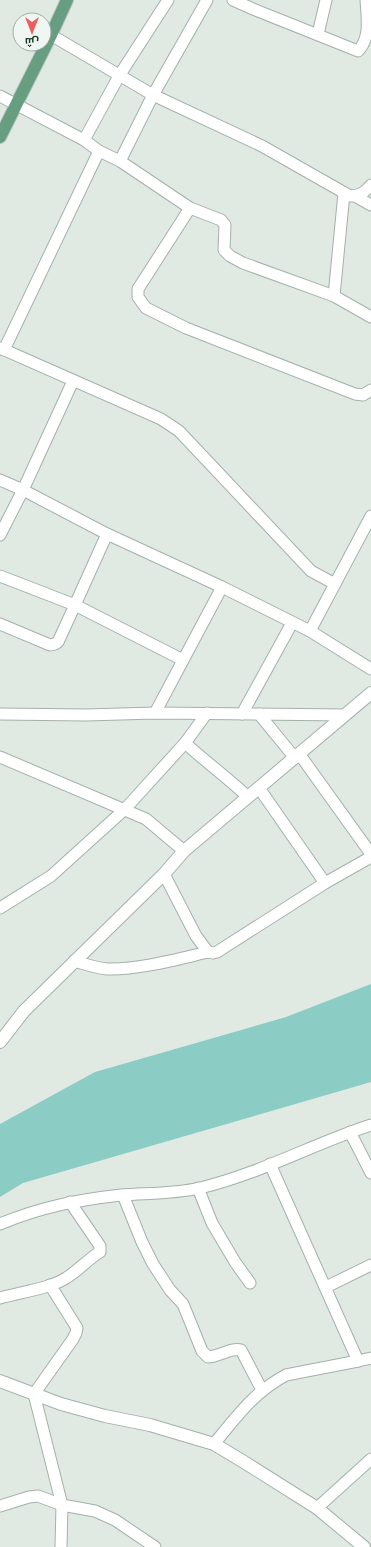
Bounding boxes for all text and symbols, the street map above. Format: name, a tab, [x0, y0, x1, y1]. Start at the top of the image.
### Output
north arrow	[12, 12, 52, 52]
text: ش	[25, 35, 39, 49]

